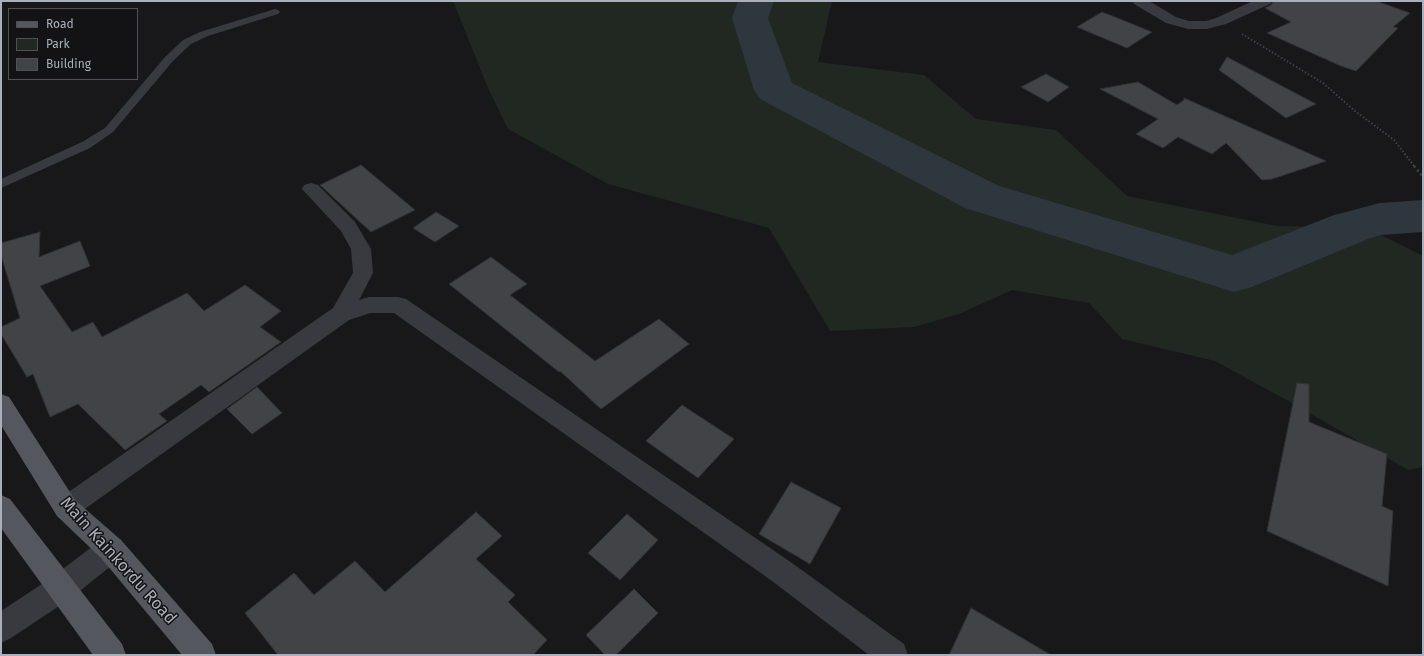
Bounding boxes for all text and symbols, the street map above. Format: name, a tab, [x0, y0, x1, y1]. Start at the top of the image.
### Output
legend	[8, 8, 138, 80]
text: Road	[46, 17, 74, 31]
text: Park	[46, 37, 70, 51]
text: Building	[46, 57, 91, 71]
street label: Main Kainkordu Road	[56, 493, 180, 629]

